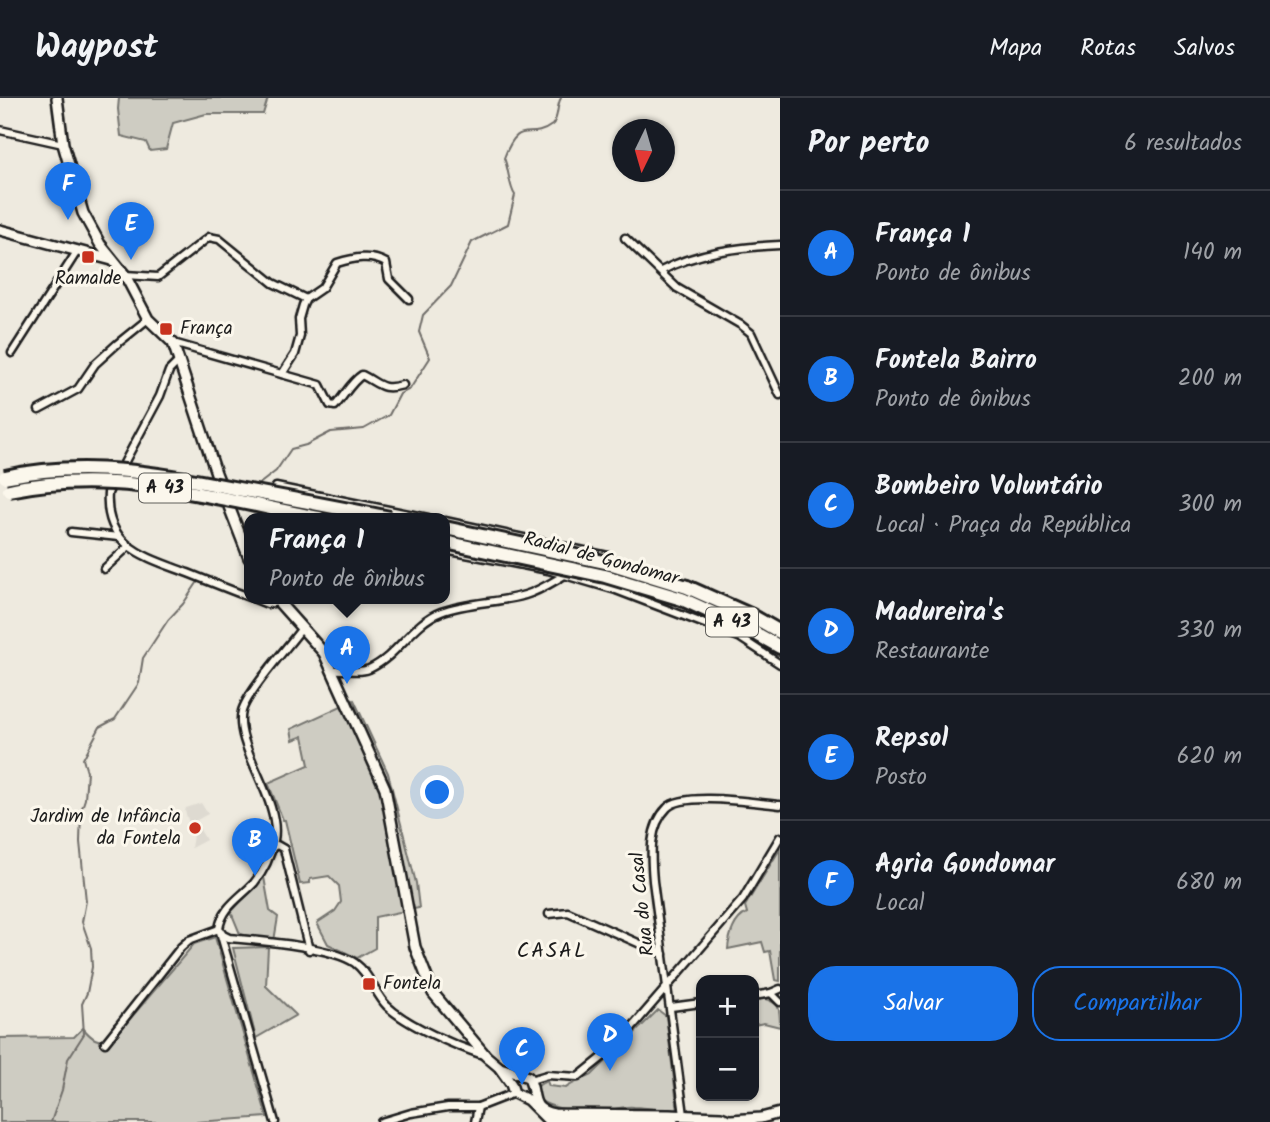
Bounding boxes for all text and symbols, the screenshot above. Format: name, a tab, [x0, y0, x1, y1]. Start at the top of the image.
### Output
text: Waypost	[35, 22, 158, 75]
text: Mapa	[989, 29, 1042, 68]
text: Rotas	[1080, 29, 1136, 68]
text: Salvos	[1174, 29, 1235, 68]
north arrow	[612, 119, 675, 182]
text: Por perto	[808, 120, 929, 168]
text: 6 resultados	[1124, 126, 1242, 162]
pin: F	[45, 162, 91, 220]
pin: E	[108, 202, 154, 260]
text: França 1	[875, 214, 970, 256]
text: A	[824, 235, 838, 271]
text: 140 m	[1183, 235, 1242, 271]
marker: Ramalde	[80, 249, 96, 265]
text: Ponto de ônibus	[875, 256, 1031, 292]
place label: Ramalde	[55, 264, 122, 294]
place label: França	[180, 314, 233, 344]
marker: França	[158, 321, 174, 337]
text: Fontela Bairro	[875, 340, 1037, 382]
text: B	[824, 361, 838, 397]
text: 200 m	[1178, 361, 1242, 397]
text: Ponto de ônibus	[875, 382, 1031, 418]
text: Bombeiro Voluntário	[875, 466, 1103, 508]
road number: A 43	[139, 474, 191, 502]
text: C	[824, 487, 838, 523]
text: 300 m	[1178, 487, 1242, 523]
text: Local · Praça da República	[875, 508, 1131, 544]
popup	[244, 513, 450, 604]
text: França 1	[269, 520, 364, 562]
street label: Radial de Gondomar	[520, 524, 684, 595]
text: Ponto de ônibus	[269, 562, 425, 598]
text: Madureira's	[875, 592, 1004, 634]
road number: A 43	[706, 608, 758, 636]
text: D	[823, 613, 839, 649]
text: 330 m	[1177, 613, 1242, 649]
pin: A	[324, 626, 370, 684]
text: Restaurante	[875, 634, 989, 670]
text: Repsol	[875, 718, 948, 760]
text: E	[825, 739, 837, 775]
text: 620 m	[1177, 739, 1242, 775]
text: Posto	[875, 760, 927, 796]
your location	[420, 775, 454, 809]
place label: Jardim de Infância da Fontela	[30, 802, 181, 854]
pin: B	[232, 818, 278, 876]
marker: Jardim de Infância da Fontela	[187, 820, 203, 836]
text: Agria Gondomar	[875, 844, 1055, 886]
street label: Rua do Casal	[623, 850, 663, 958]
text: F	[825, 865, 837, 901]
text: 680 m	[1176, 865, 1242, 901]
text: Local	[875, 886, 925, 922]
district label: CASAL	[517, 935, 587, 968]
button: Salvar	[808, 966, 1018, 1041]
button: Compartilhar	[1032, 966, 1242, 1041]
place label: Fontela	[383, 969, 441, 999]
map controls	[696, 975, 759, 1101]
button: +	[696, 975, 759, 1038]
marker: Fontela	[361, 976, 377, 992]
pin: D	[587, 1013, 633, 1071]
pin: C	[499, 1027, 545, 1085]
button: −	[696, 1038, 759, 1101]

